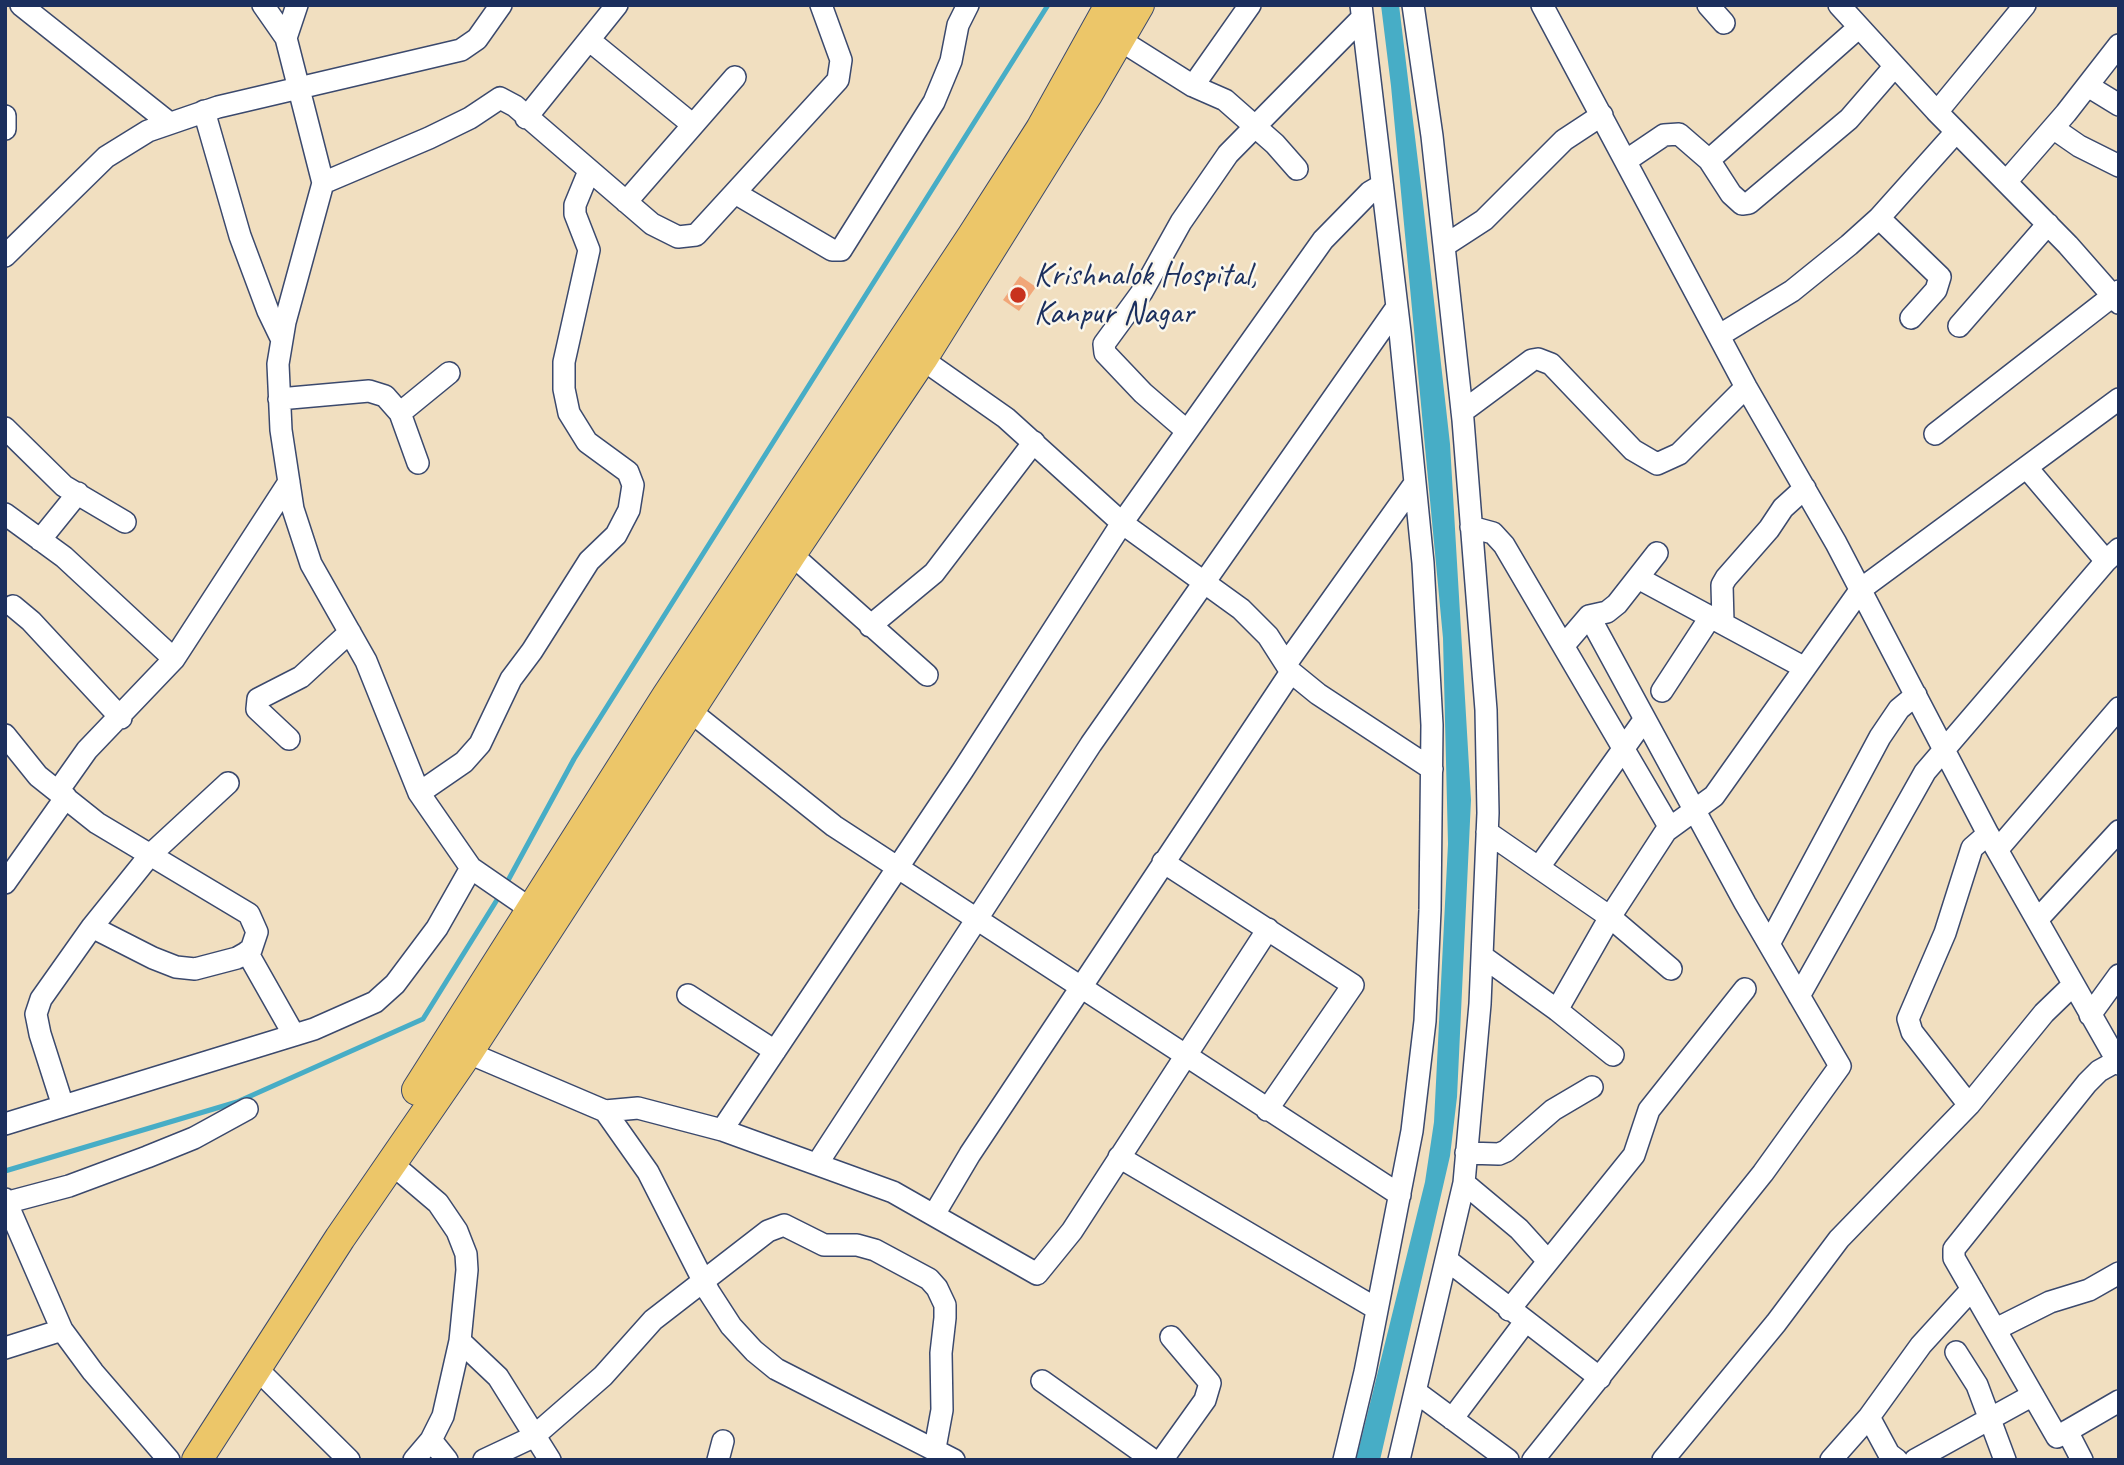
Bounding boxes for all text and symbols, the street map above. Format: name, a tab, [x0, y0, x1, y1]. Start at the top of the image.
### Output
place label: Krishnalok Hospital, Kanpur Nagar	[1034, 256, 1257, 334]
marker: Krishnalok Hospital, Kanpur Nagar	[1008, 285, 1028, 305]

